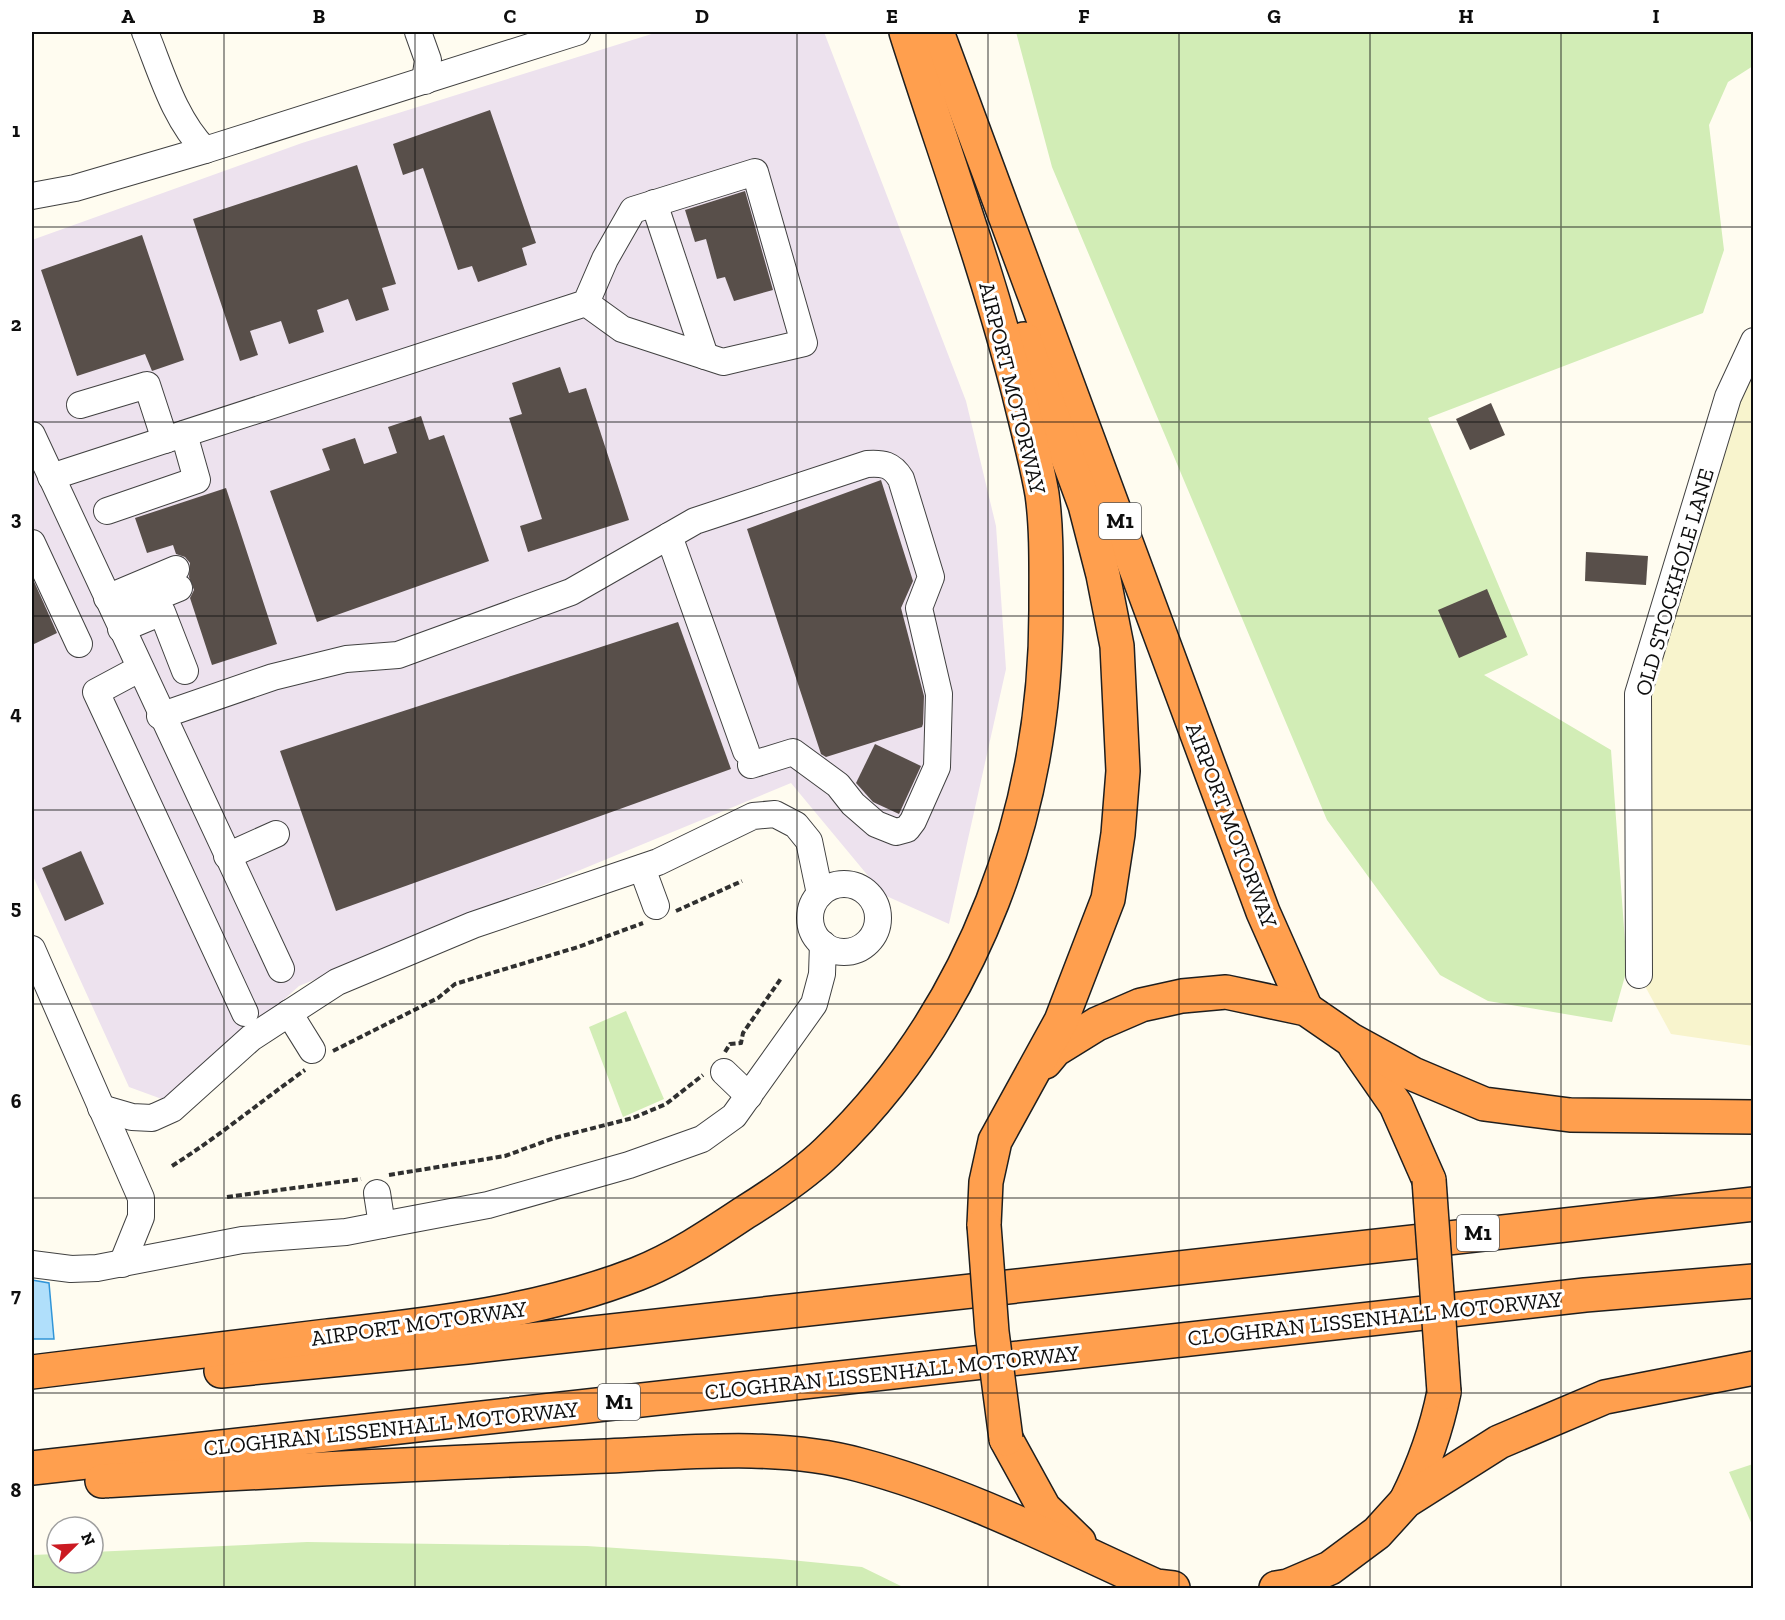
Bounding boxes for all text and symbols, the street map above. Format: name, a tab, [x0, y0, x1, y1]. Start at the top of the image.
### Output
text: A	[121, 4, 135, 28]
text: B	[313, 4, 325, 28]
text: C	[504, 4, 517, 28]
text: D	[695, 4, 709, 28]
text: E	[886, 4, 898, 28]
text: F	[1078, 4, 1090, 28]
text: G	[1267, 4, 1281, 28]
text: H	[1458, 4, 1474, 28]
text: I	[1652, 4, 1660, 28]
text: 1	[12, 118, 20, 142]
street label: AIRPORT MOTORWAY	[973, 279, 1052, 498]
text: 2	[11, 312, 22, 336]
street label: OLD STOCKHOLE LANE	[1629, 465, 1720, 699]
road number: M1	[1099, 503, 1141, 539]
text: 3	[11, 506, 22, 530]
text: 4	[10, 701, 22, 725]
street label: AIRPORT MOTORWAY	[1180, 719, 1283, 932]
text: 5	[11, 895, 21, 919]
text: 6	[11, 1089, 22, 1113]
road number: M1	[1457, 1215, 1499, 1251]
text: 7	[11, 1283, 21, 1307]
street label: CLOGHRAN LISSENHALL MOTORWAY	[1186, 1285, 1564, 1352]
street label: AIRPORT MOTORWAY	[309, 1295, 529, 1352]
street label: CLOGHRAN LISSENHALL MOTORWAY	[703, 1339, 1081, 1406]
road number: M1	[598, 1384, 640, 1420]
street label: CLOGHRAN LISSENHALL MOTORWAY	[202, 1395, 580, 1462]
text: 8	[11, 1478, 22, 1502]
north arrow	[45, 1515, 105, 1575]
text: N	[77, 1530, 99, 1549]

